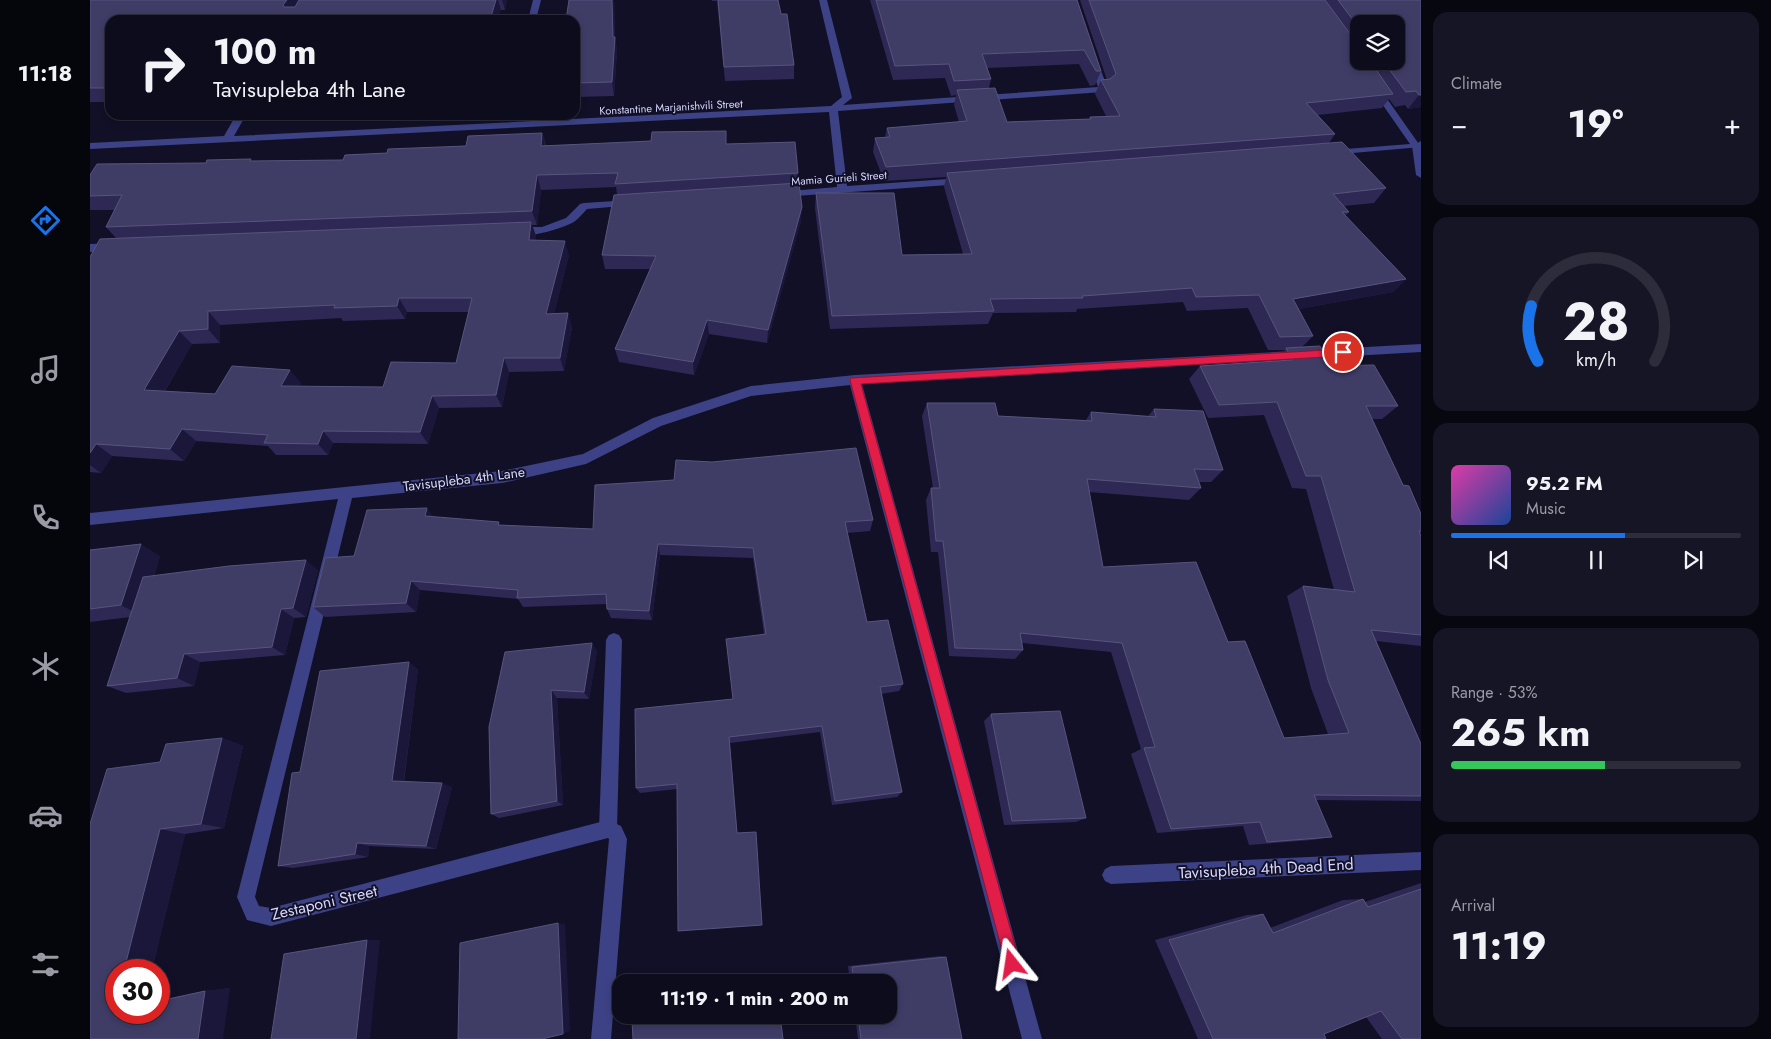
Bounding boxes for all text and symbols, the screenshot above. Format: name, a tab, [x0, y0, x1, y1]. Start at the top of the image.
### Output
map controls	[1350, 15, 1405, 70]
button: layers	[1350, 15, 1405, 70]
text: 100 m	[213, 27, 316, 77]
icon: right	[130, 35, 195, 100]
text: 11:18	[18, 57, 72, 89]
text: Climate	[1451, 72, 1502, 95]
text: Tavisupleba 4th Lane	[213, 73, 406, 105]
street label: Konstantine Marjanishvili Street	[599, 95, 743, 119]
text: 19°	[1568, 96, 1624, 151]
text: −	[1451, 104, 1468, 145]
text: +	[1724, 104, 1741, 145]
street label: Mamia Gurieli Street	[791, 167, 888, 189]
icon: directions	[28, 203, 63, 238]
text: 28	[1563, 284, 1629, 360]
pin	[1322, 331, 1364, 373]
icon: arrive	[1329, 338, 1357, 366]
text: km/h	[1576, 347, 1616, 373]
icon: music	[28, 352, 63, 387]
street label: Tavisupleba 4th Lane	[402, 462, 526, 496]
text: 95.2 FM	[1526, 470, 1603, 497]
text: Music	[1526, 497, 1566, 520]
icon: phone	[28, 500, 63, 535]
icon: previous	[1485, 546, 1513, 574]
icon: pause	[1582, 546, 1610, 574]
icon: next	[1679, 546, 1707, 574]
icon: climate	[28, 649, 63, 684]
text: Range · 53%	[1451, 681, 1538, 704]
text: 265 km	[1451, 705, 1590, 760]
icon: car	[28, 798, 63, 833]
street label: Tavisupleba 4th Dead End	[1178, 852, 1354, 885]
street label: Zestaponi Street	[269, 879, 379, 926]
text: Arrival	[1451, 894, 1495, 917]
text: 11:19	[1451, 918, 1547, 973]
position arrow	[985, 937, 1037, 989]
icon: filters	[28, 947, 63, 982]
speed limit sign: 30	[105, 959, 170, 1024]
text: 11:19 · 1 min · 200 m	[660, 985, 849, 1012]

